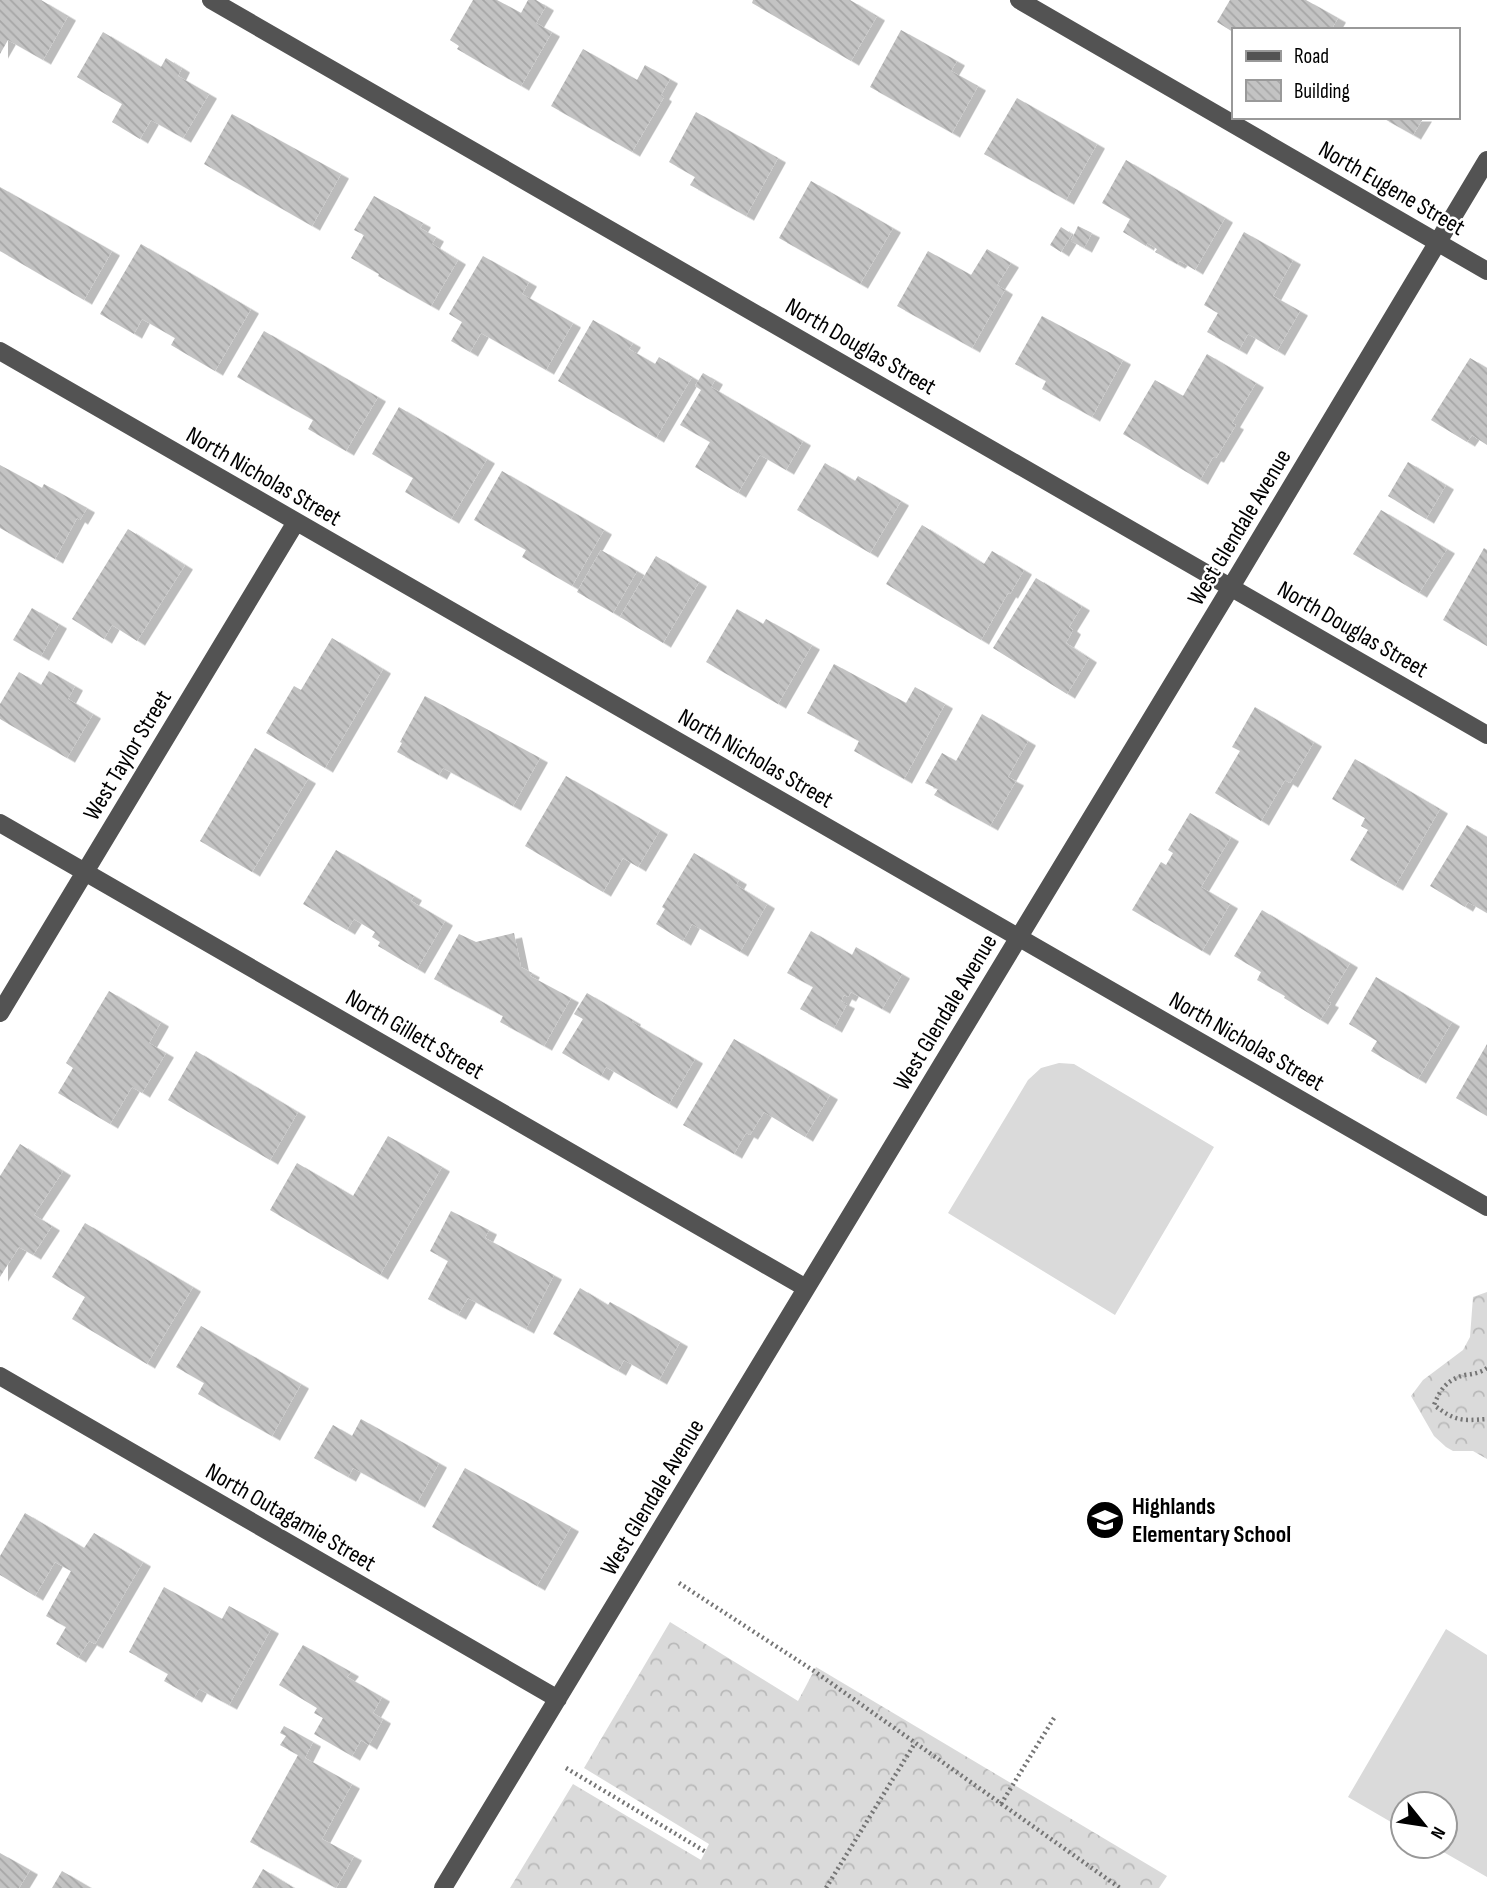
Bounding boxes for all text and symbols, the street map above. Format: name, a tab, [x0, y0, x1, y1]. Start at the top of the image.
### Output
legend	[1232, 28, 1459, 119]
text: Road	[1294, 44, 1329, 69]
text: Building	[1294, 79, 1350, 104]
street label: North Eugene Street	[1313, 135, 1470, 242]
street label: North Douglas Street	[780, 292, 941, 401]
street label: North Nicholas Street	[181, 420, 346, 533]
street label: West Glendale Avenue	[1181, 444, 1297, 611]
street label: North Douglas Street	[1272, 575, 1433, 684]
street label: West Taylor Street	[77, 685, 178, 826]
street label: North Nicholas Street	[673, 702, 838, 815]
street label: West Glendale Avenue	[887, 929, 1003, 1096]
street label: North Gillett Street	[340, 983, 489, 1086]
street label: North Nicholas Street	[1164, 985, 1329, 1098]
street label: West Glendale Avenue	[594, 1414, 710, 1581]
street label: North Outagamie Street	[201, 1457, 381, 1578]
place label: Highlands Elementary School	[1132, 1492, 1291, 1549]
school or university icon: Highlands Elementary School	[1084, 1499, 1126, 1541]
north arrow	[1389, 1790, 1459, 1860]
text: N	[1425, 1823, 1450, 1843]

